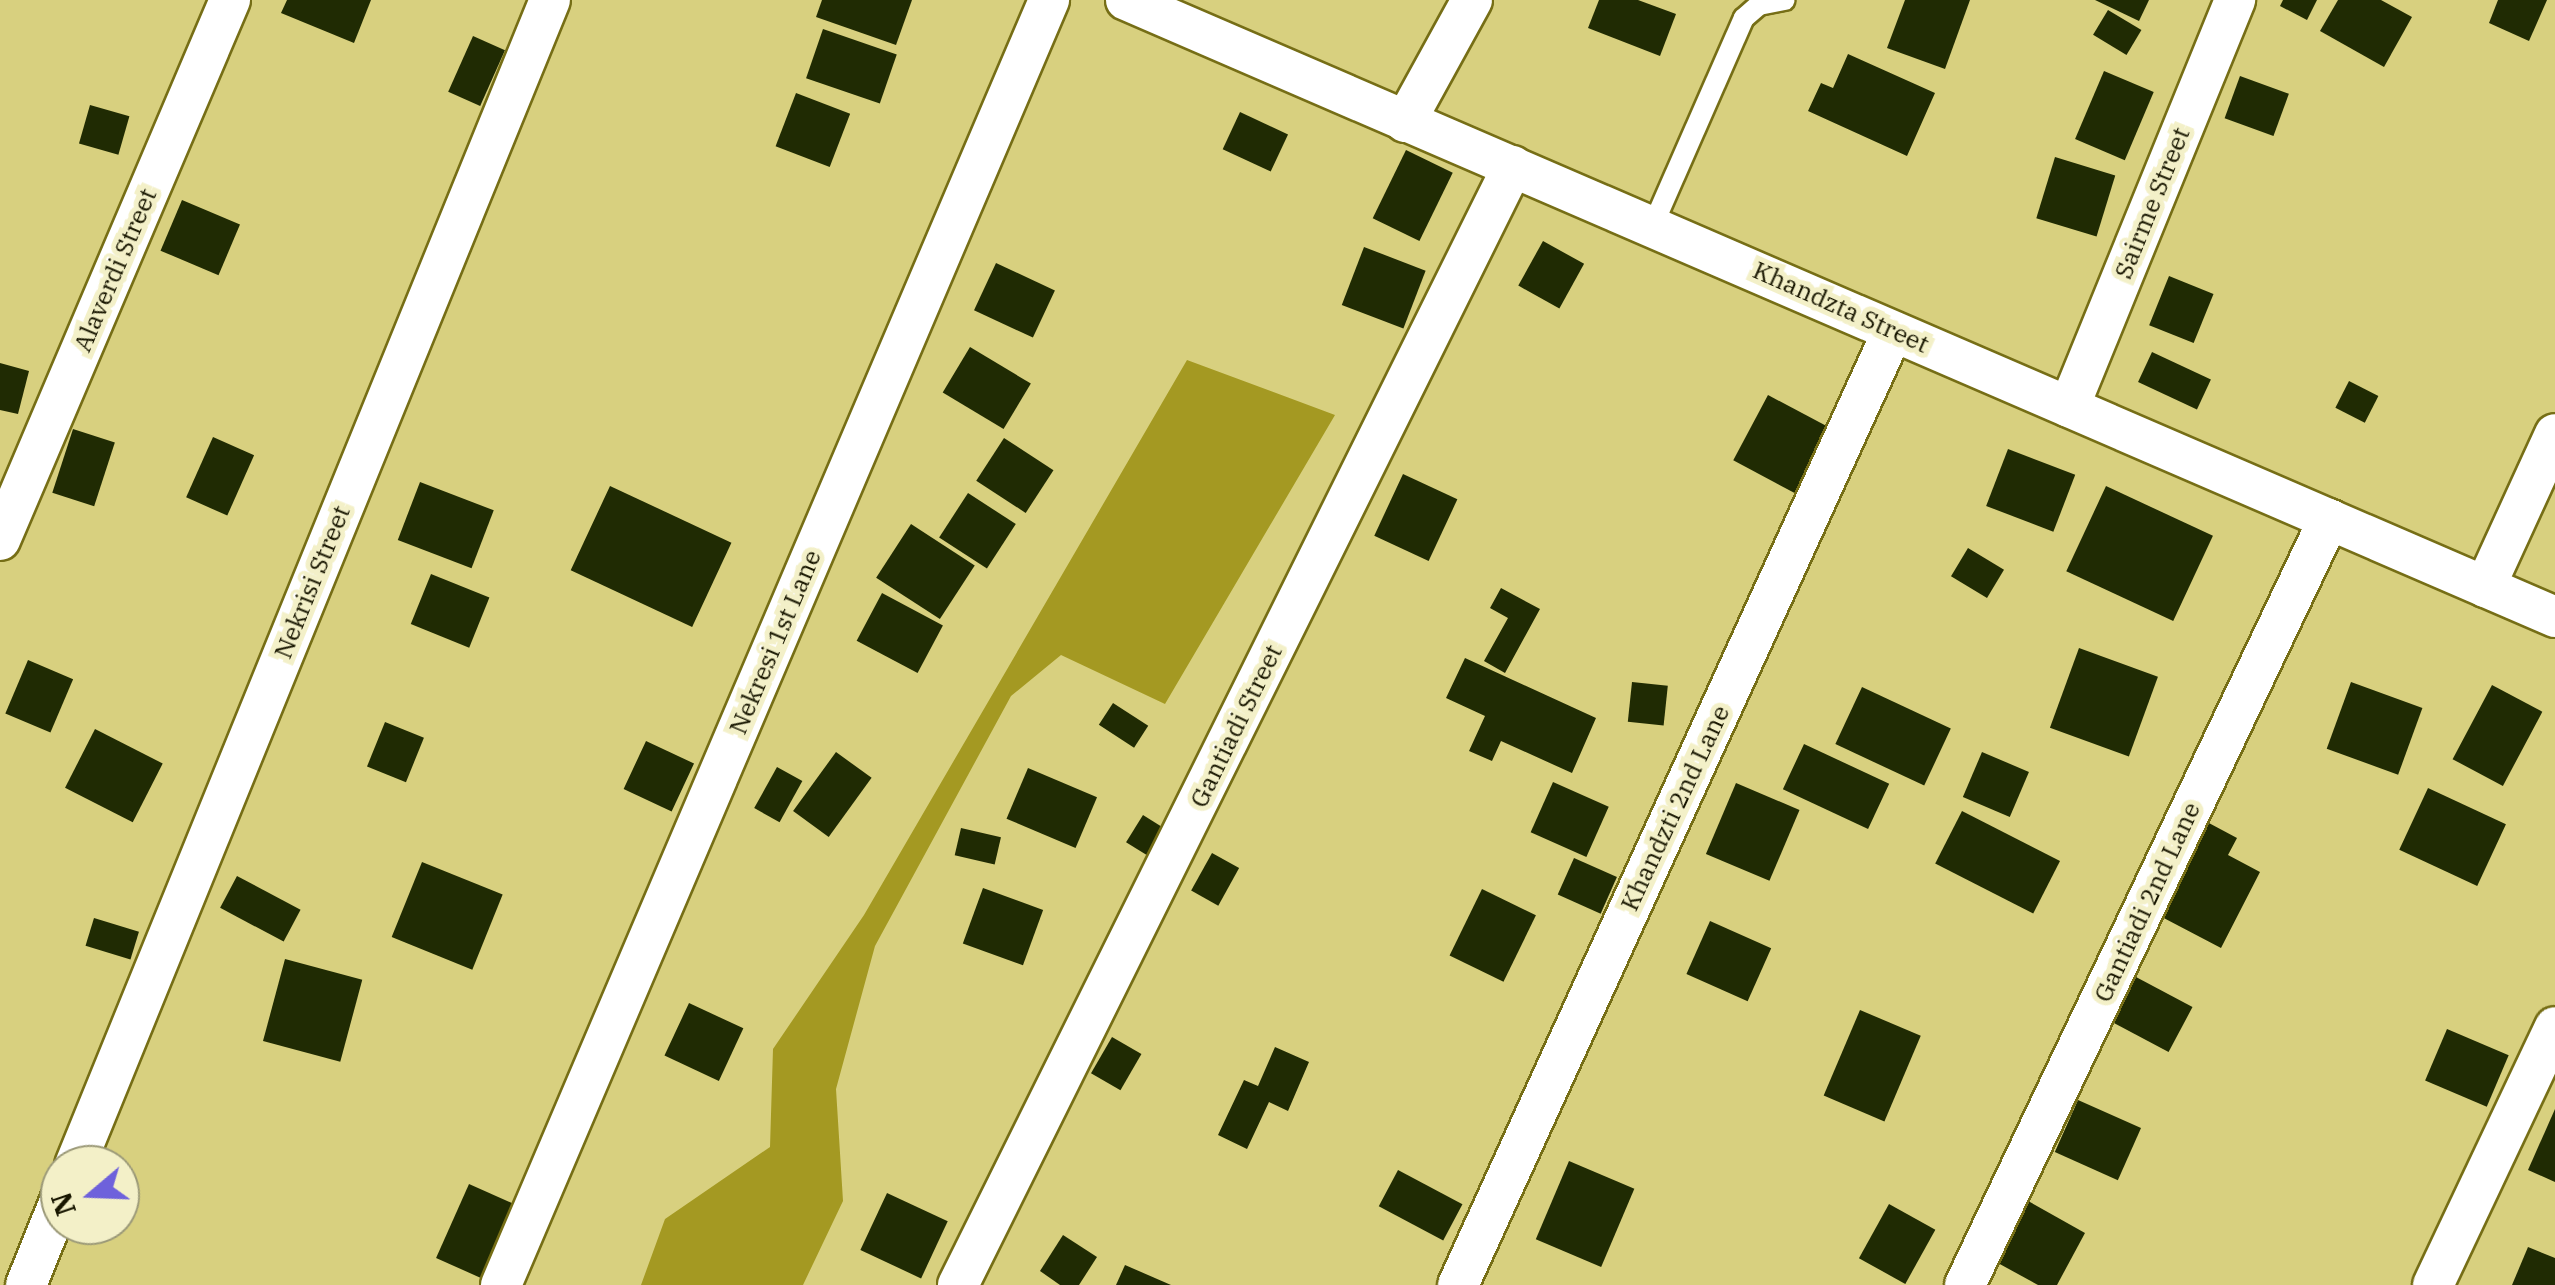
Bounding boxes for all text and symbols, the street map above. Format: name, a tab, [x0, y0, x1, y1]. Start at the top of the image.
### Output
street label: Sairme Street	[2108, 123, 2196, 283]
street label: Alaverdi Street	[67, 184, 163, 356]
street label: Khandzta Street	[1748, 255, 1934, 359]
street label: Nekrisi Street	[268, 501, 356, 663]
street label: Nekresi 1st Lane	[723, 545, 827, 739]
street label: Gantiadi Street	[1184, 640, 1288, 812]
street label: Khandzti 2nd Lane	[1614, 701, 1736, 915]
street label: Gantiadi 2nd Lane	[2088, 797, 2206, 1007]
north arrow	[40, 1145, 140, 1245]
text: N	[42, 1188, 84, 1221]

